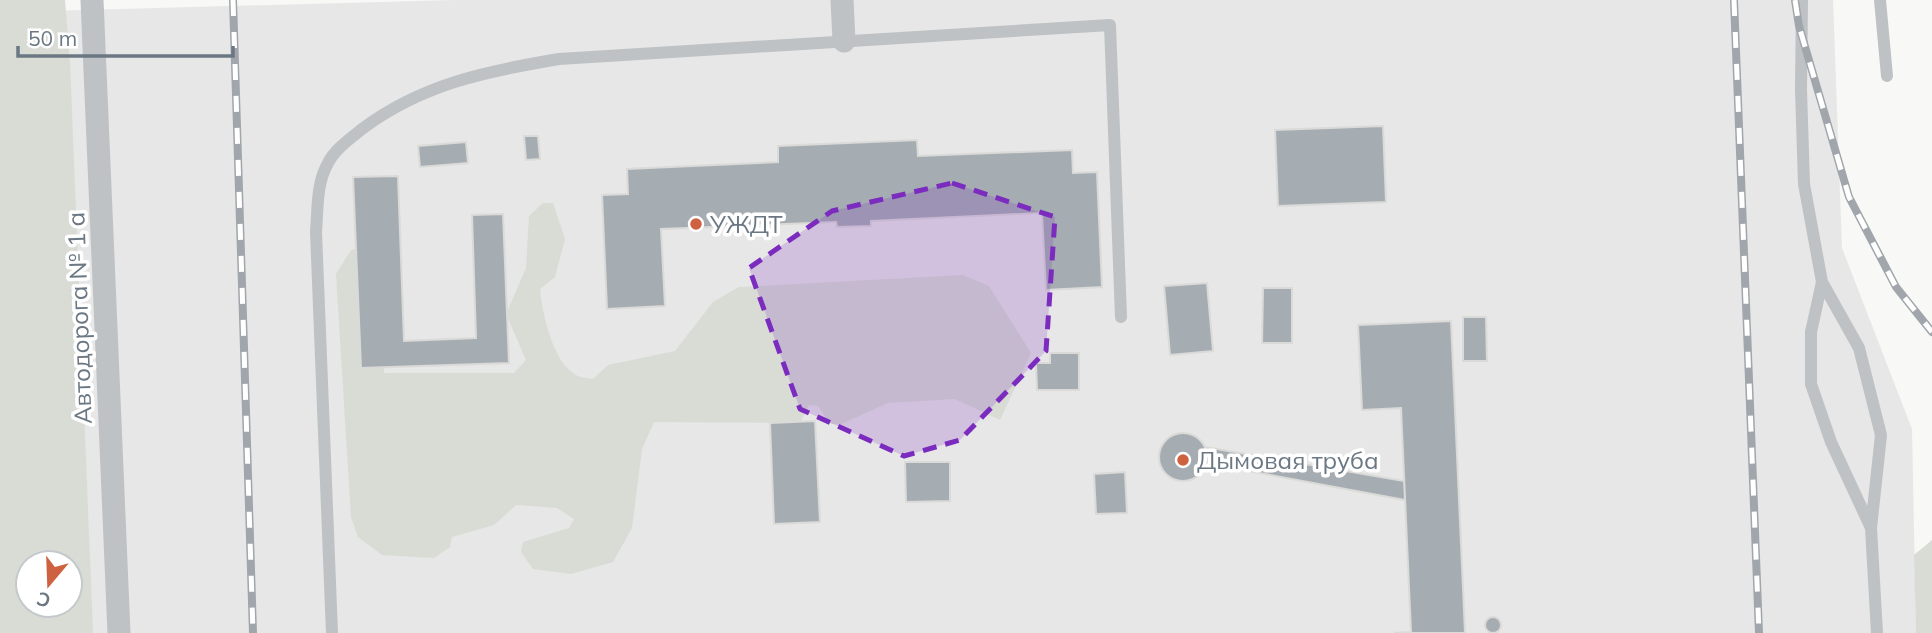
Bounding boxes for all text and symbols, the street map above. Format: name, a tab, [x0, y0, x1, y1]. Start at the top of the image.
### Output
scale bar	[18, 14, 233, 58]
text: 50 m	[28, 25, 77, 51]
place label: УЖДТ	[709, 209, 783, 239]
street label: Автодорога № 1 а	[60, 211, 98, 425]
marker: УЖДТ	[688, 216, 704, 232]
place label: Дымовая труба	[1197, 445, 1379, 475]
marker: Дымовая труба	[1175, 452, 1191, 468]
north arrow	[14, 549, 84, 619]
text: С	[33, 587, 54, 614]

